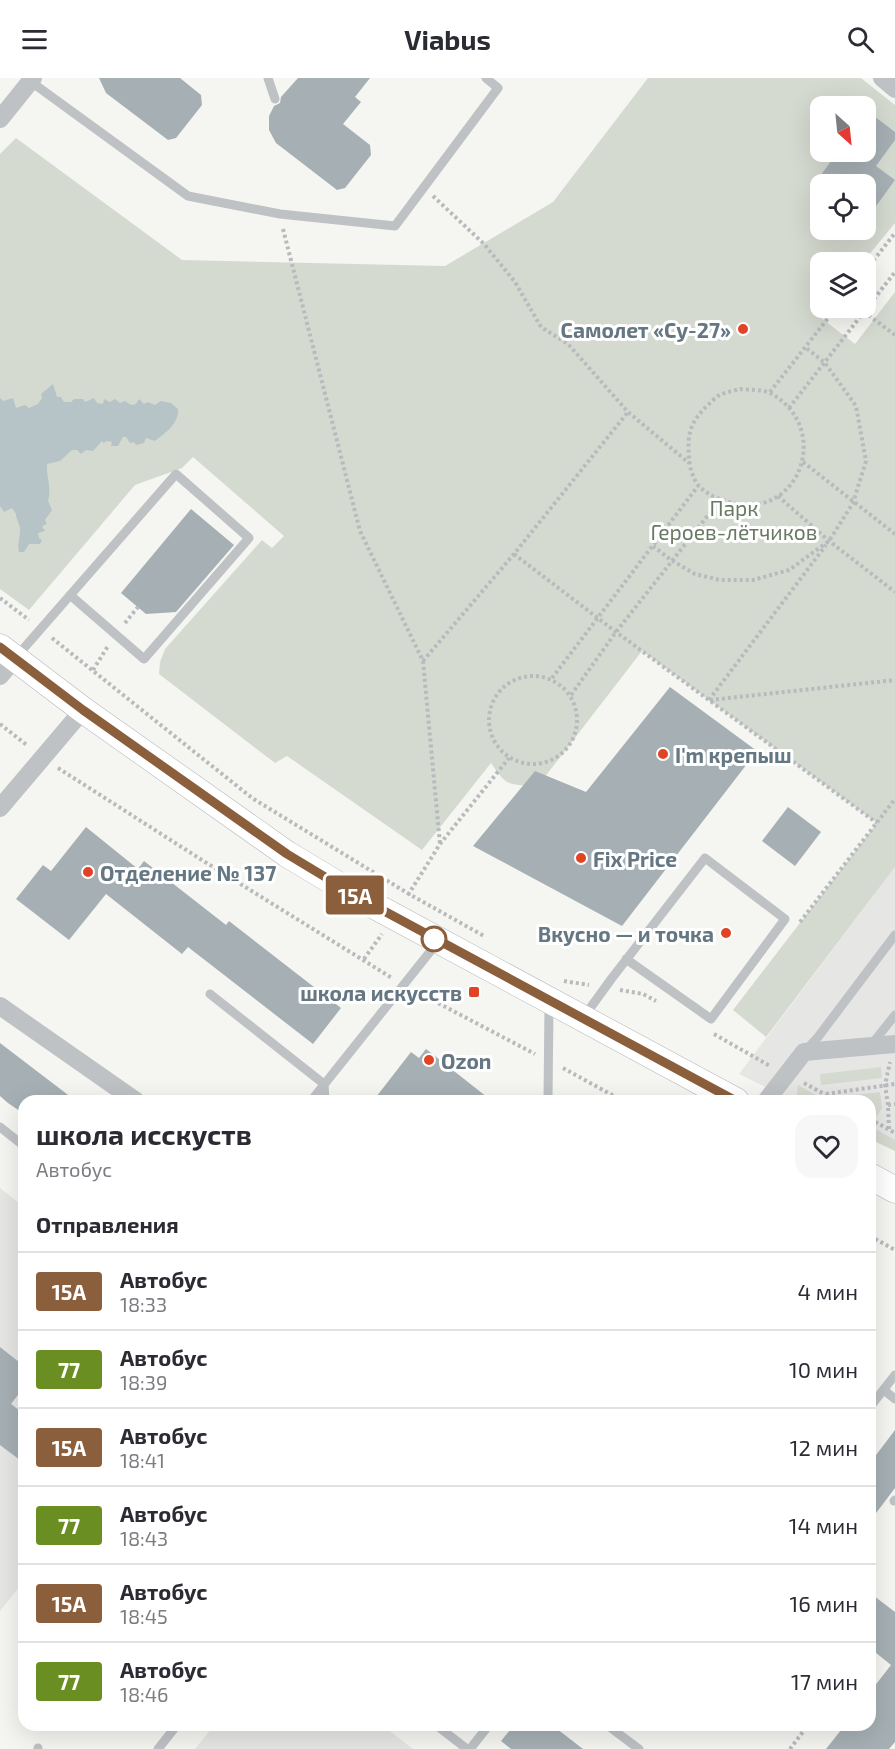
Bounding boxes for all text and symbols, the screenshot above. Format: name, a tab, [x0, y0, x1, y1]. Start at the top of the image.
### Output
icon: menu	[18, 23, 51, 56]
text: Viabus	[404, 23, 491, 55]
icon: search	[844, 23, 877, 56]
north arrow	[810, 96, 876, 162]
map controls	[810, 96, 876, 318]
button: locate	[810, 174, 876, 240]
button: layers	[810, 252, 876, 318]
place label: Самолет «Су-27»	[561, 317, 731, 342]
marker: Самолет «Су-27»	[736, 322, 750, 336]
park label: Парк Героев-лётчиков	[651, 495, 817, 544]
place label: I'm крепыш	[675, 742, 792, 767]
marker: I'm крепыш	[656, 747, 670, 761]
place label: Fix Price	[593, 846, 677, 871]
marker: Fix Price	[574, 851, 588, 865]
place label: Отделение № 137	[100, 860, 276, 885]
marker: Отделение № 137	[81, 865, 95, 879]
line badge: 15А	[320, 876, 389, 914]
text: 15А	[338, 883, 372, 908]
place label: Вкусно — и точка	[538, 921, 714, 946]
unlabelled marker	[421, 926, 447, 952]
marker: Вкусно — и точка	[719, 926, 733, 940]
place label: школа искусств	[300, 980, 462, 1005]
marker: школа искусств	[467, 985, 481, 999]
place label: Ozon	[441, 1048, 491, 1073]
marker: Ozon	[422, 1053, 436, 1067]
button: heart	[795, 1115, 858, 1178]
text: школа исскуств	[36, 1117, 252, 1151]
text: Автобус	[36, 1157, 112, 1181]
text: Отправления	[36, 1211, 179, 1237]
text: Автобус	[120, 1266, 208, 1292]
text: 4 мин	[797, 1278, 858, 1304]
text: 15А	[52, 1279, 86, 1304]
text: 18:33	[120, 1292, 167, 1316]
text: Автобус	[120, 1344, 208, 1370]
text: 10 мин	[789, 1356, 858, 1382]
text: 77	[58, 1357, 80, 1382]
text: 18:39	[120, 1370, 167, 1394]
text: Автобус	[120, 1422, 208, 1448]
text: 12 мин	[790, 1434, 858, 1460]
text: 15А	[52, 1435, 86, 1460]
text: 18:41	[120, 1448, 165, 1472]
text: Автобус	[120, 1500, 208, 1526]
text: 14 мин	[789, 1512, 858, 1538]
text: 77	[58, 1513, 80, 1538]
text: 18:43	[120, 1526, 168, 1550]
text: Автобус	[120, 1578, 208, 1604]
text: 16 мин	[790, 1590, 858, 1616]
text: 15А	[52, 1591, 86, 1616]
text: 18:45	[120, 1604, 168, 1628]
text: Автобус	[120, 1656, 208, 1682]
text: 17 мин	[791, 1668, 858, 1694]
text: 77	[58, 1669, 80, 1694]
text: 18:46	[120, 1682, 169, 1706]

